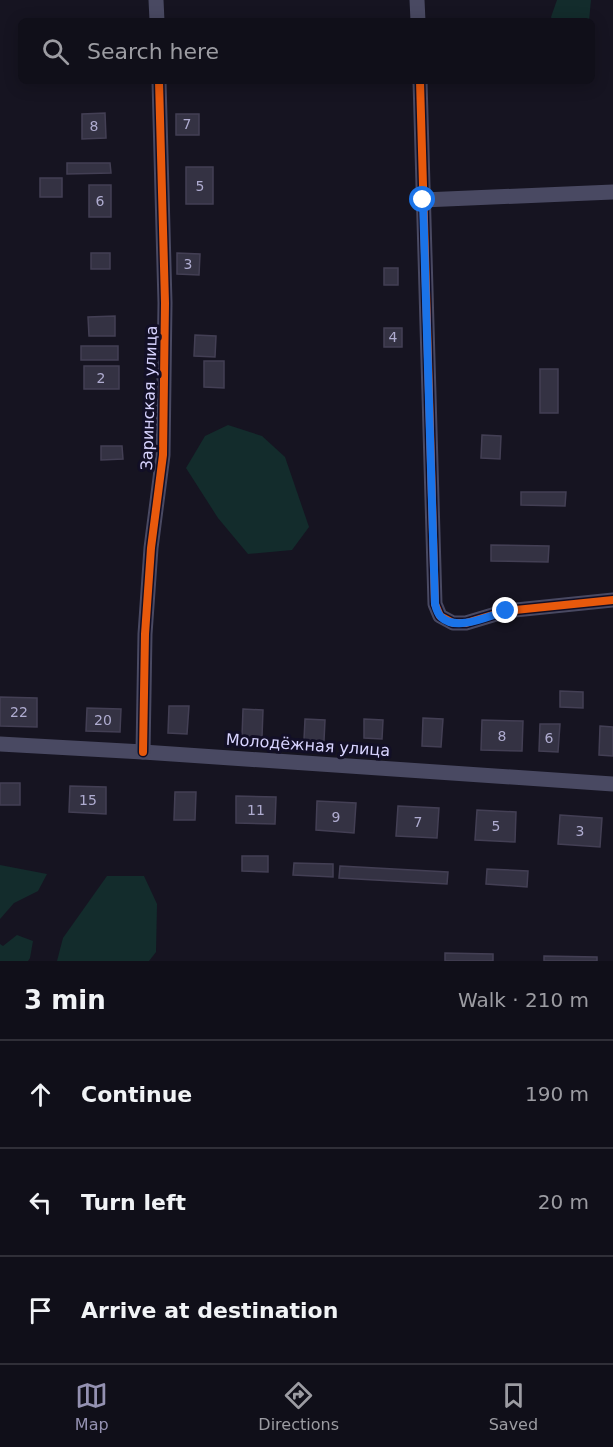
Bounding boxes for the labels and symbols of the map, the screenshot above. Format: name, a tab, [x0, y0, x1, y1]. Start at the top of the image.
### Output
house number: 7	[183, 116, 191, 132]
house number: 8	[90, 118, 98, 134]
house number: 5	[196, 178, 204, 194]
route start	[409, 186, 435, 212]
house number: 6	[96, 193, 105, 209]
house number: 3	[184, 256, 192, 272]
street label: Заринская улица	[137, 325, 161, 471]
house number: 4	[389, 329, 398, 345]
house number: 2	[97, 370, 105, 386]
route end	[492, 597, 518, 623]
house number: 22	[10, 704, 28, 720]
house number: 20	[94, 712, 112, 728]
house number: 8	[498, 728, 506, 744]
street label: Молодёжная улица	[225, 730, 391, 760]
house number: 6	[545, 730, 554, 746]
house number: 15	[79, 792, 97, 808]
house number: 11	[247, 802, 265, 818]
house number: 9	[332, 809, 340, 825]
house number: 7	[414, 814, 422, 830]
house number: 5	[492, 818, 500, 834]
house number: 3	[576, 823, 584, 839]

